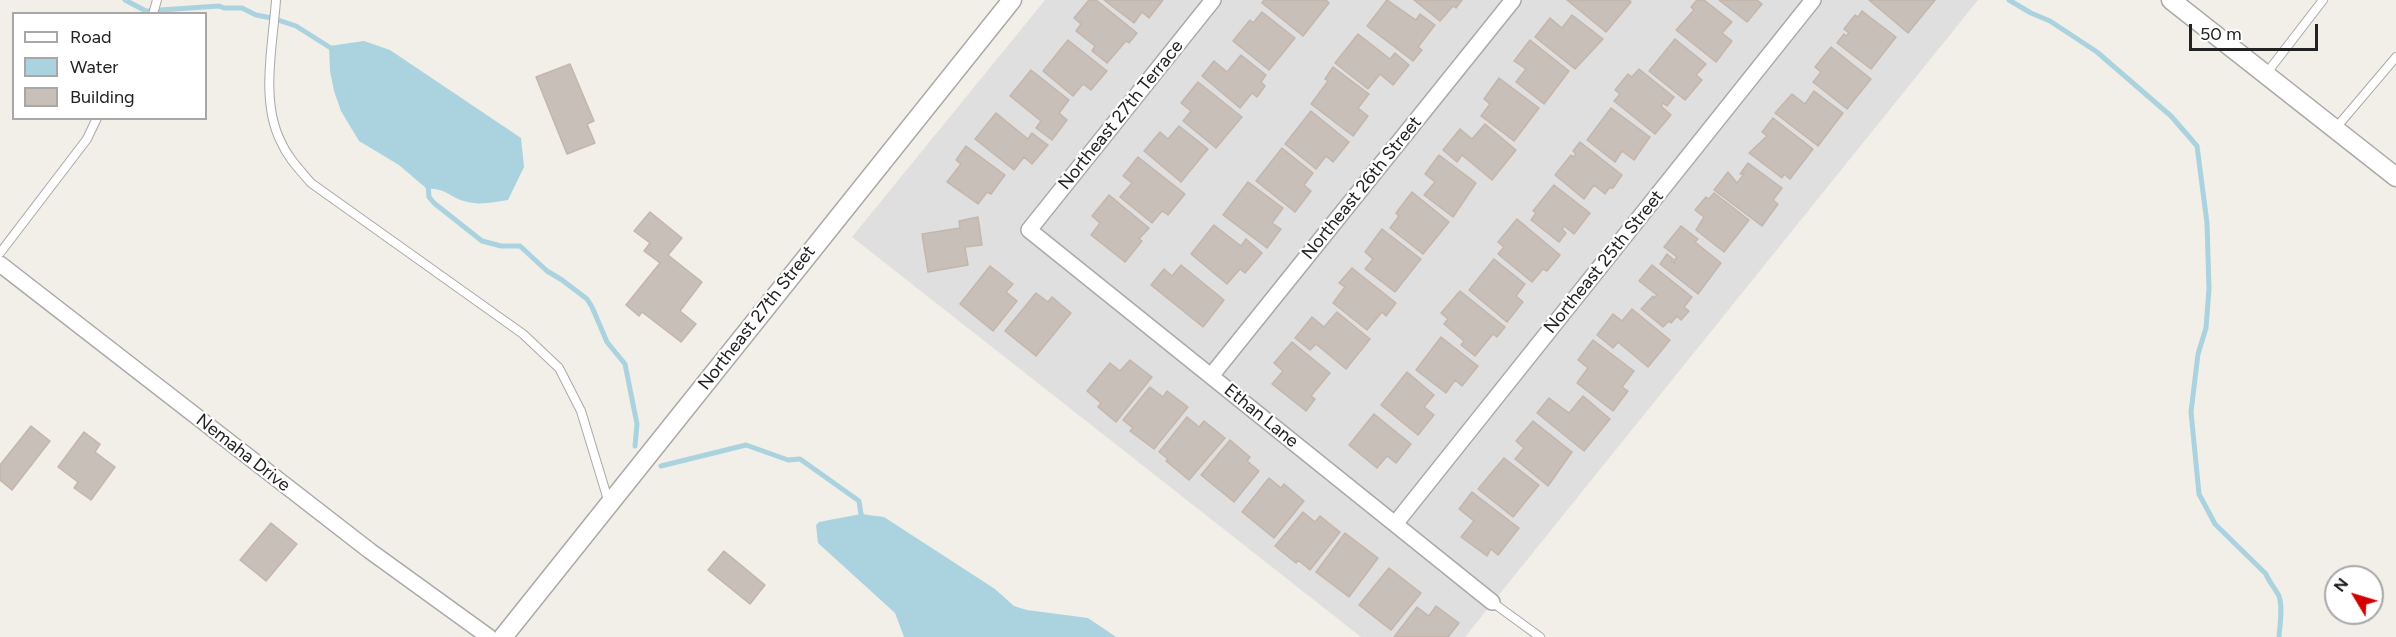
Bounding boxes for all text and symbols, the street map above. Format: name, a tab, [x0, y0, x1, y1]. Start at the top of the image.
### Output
legend	[12, 12, 207, 120]
scale bar	[2192, 12, 2321, 50]
text: 50 m	[2200, 23, 2242, 45]
text: Road	[70, 26, 111, 48]
street label: Northeast 27th Terrace	[1054, 36, 1188, 194]
text: Water	[70, 56, 118, 78]
text: Building	[70, 86, 135, 108]
street label: Northeast 26th Street	[1298, 112, 1426, 264]
street label: Northeast 25th Street	[1540, 186, 1668, 338]
street label: Northeast 27th Street	[694, 241, 820, 395]
street label: Ethan Lane	[1219, 379, 1303, 453]
street label: Nemaha Drive	[192, 410, 294, 496]
north arrow	[2324, 565, 2384, 625]
text: N	[2330, 574, 2352, 596]

